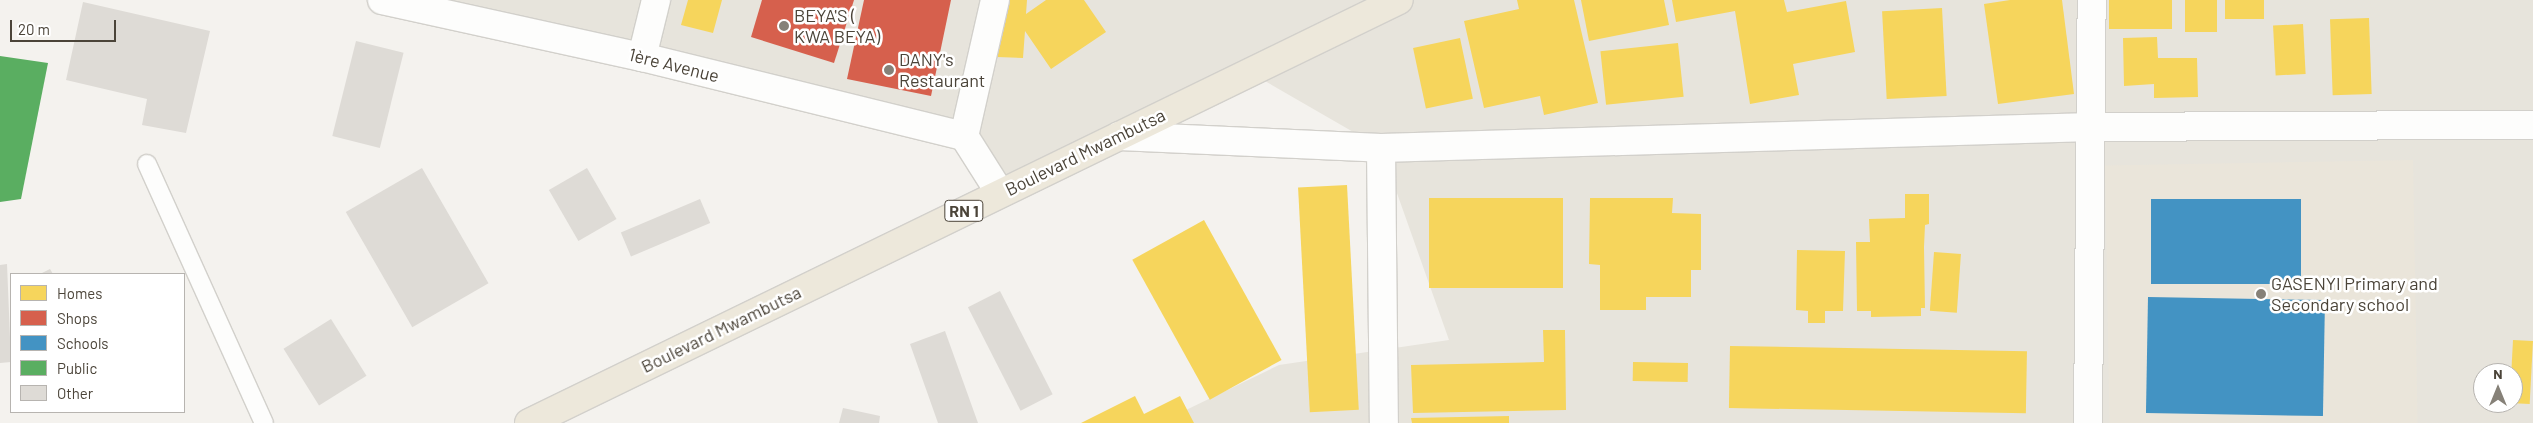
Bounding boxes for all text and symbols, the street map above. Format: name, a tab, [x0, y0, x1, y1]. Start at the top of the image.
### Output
place label: BEYA'S ( KWA BEYA)	[794, 5, 880, 48]
scale bar	[12, 10, 119, 42]
text: 20 m	[18, 20, 50, 38]
marker: BEYA'S ( KWA BEYA)	[778, 20, 790, 32]
street label: 1ère Avenue	[626, 43, 722, 87]
place label: DANY's Restaurant	[899, 49, 985, 92]
marker: DANY's Restaurant	[883, 64, 895, 76]
street label: Boulevard Mwambutsa	[1001, 104, 1169, 200]
road number: RN 1	[944, 198, 984, 225]
legend	[10, 273, 185, 413]
place label: GASENYI Primary and Secondary school	[2271, 273, 2438, 316]
street label: Boulevard Mwambutsa	[637, 281, 805, 377]
text: Homes	[57, 284, 102, 302]
marker: GASENYI Primary and Secondary school	[2255, 288, 2267, 300]
text: Shops	[57, 309, 97, 327]
text: Schools	[57, 334, 109, 352]
text: Public	[57, 359, 97, 377]
north arrow	[2473, 363, 2523, 413]
text: N	[2493, 365, 2503, 382]
text: Other	[57, 384, 93, 402]

